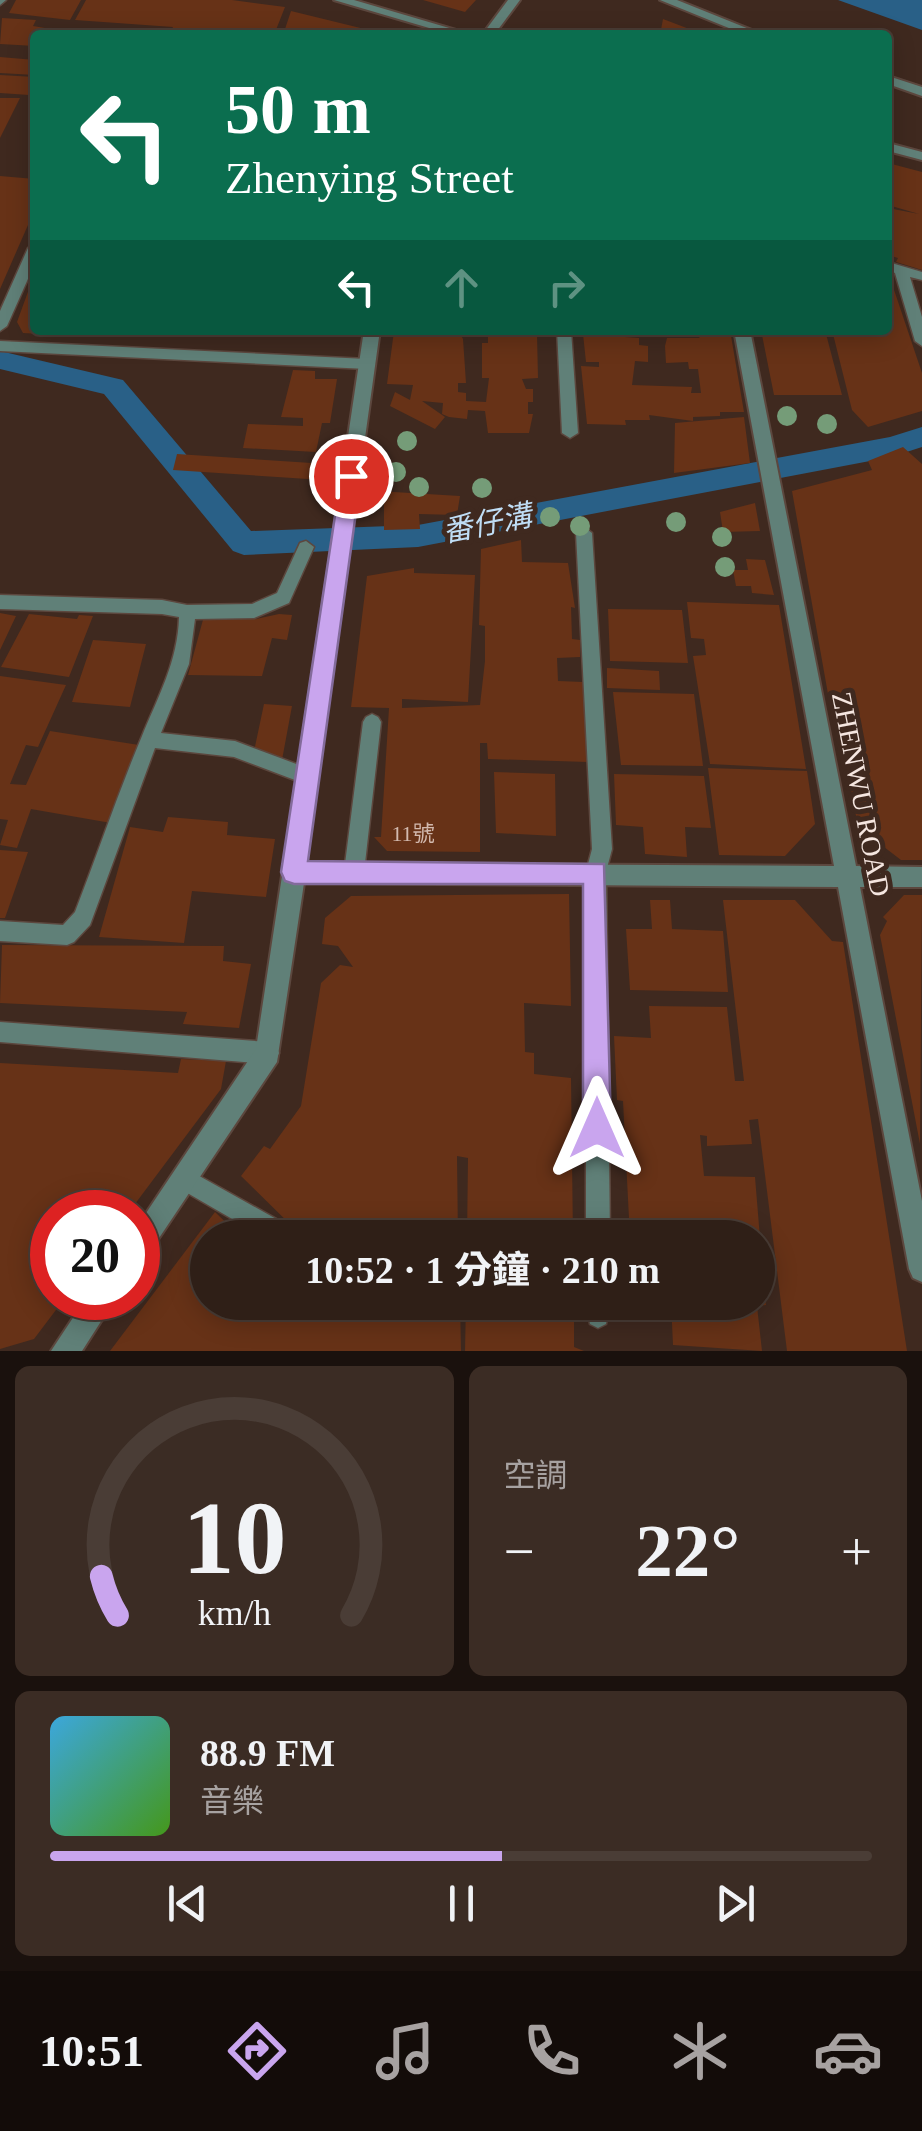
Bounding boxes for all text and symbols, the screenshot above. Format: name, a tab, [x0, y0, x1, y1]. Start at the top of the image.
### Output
icon: left	[60, 70, 190, 200]
text: 50 m	[225, 71, 371, 148]
text: Zhenying Street	[225, 153, 514, 203]
icon: left	[329, 260, 384, 315]
icon: ahead	[434, 260, 489, 315]
icon: right	[539, 260, 594, 315]
pin	[309, 434, 394, 519]
icon: arrive	[324, 449, 379, 504]
water label: 番仔溝	[440, 497, 538, 548]
street label: ZHENWU ROAD	[826, 689, 896, 899]
house number: 11號	[391, 821, 435, 846]
position arrow	[545, 1076, 649, 1180]
speed limit sign: 20	[30, 1190, 160, 1320]
text: 10:52 · 1 分鐘 · 210 m	[305, 1249, 660, 1291]
text: 空調	[504, 1457, 568, 1493]
text: 10	[182, 1480, 286, 1595]
text: 22°	[635, 1509, 740, 1592]
text: −	[504, 1521, 535, 1582]
text: +	[841, 1521, 872, 1582]
text: km/h	[198, 1593, 271, 1633]
text: 88.9 FM	[200, 1732, 335, 1774]
text: 音樂	[200, 1783, 264, 1819]
icon: previous	[160, 1876, 215, 1931]
icon: pause	[434, 1876, 489, 1931]
icon: next	[708, 1876, 763, 1931]
icon: directions	[222, 2016, 292, 2086]
icon: music	[370, 2016, 440, 2086]
icon: phone	[517, 2016, 587, 2086]
icon: climate	[665, 2016, 735, 2086]
icon: car	[813, 2016, 883, 2086]
text: 10:51	[39, 2026, 144, 2076]

